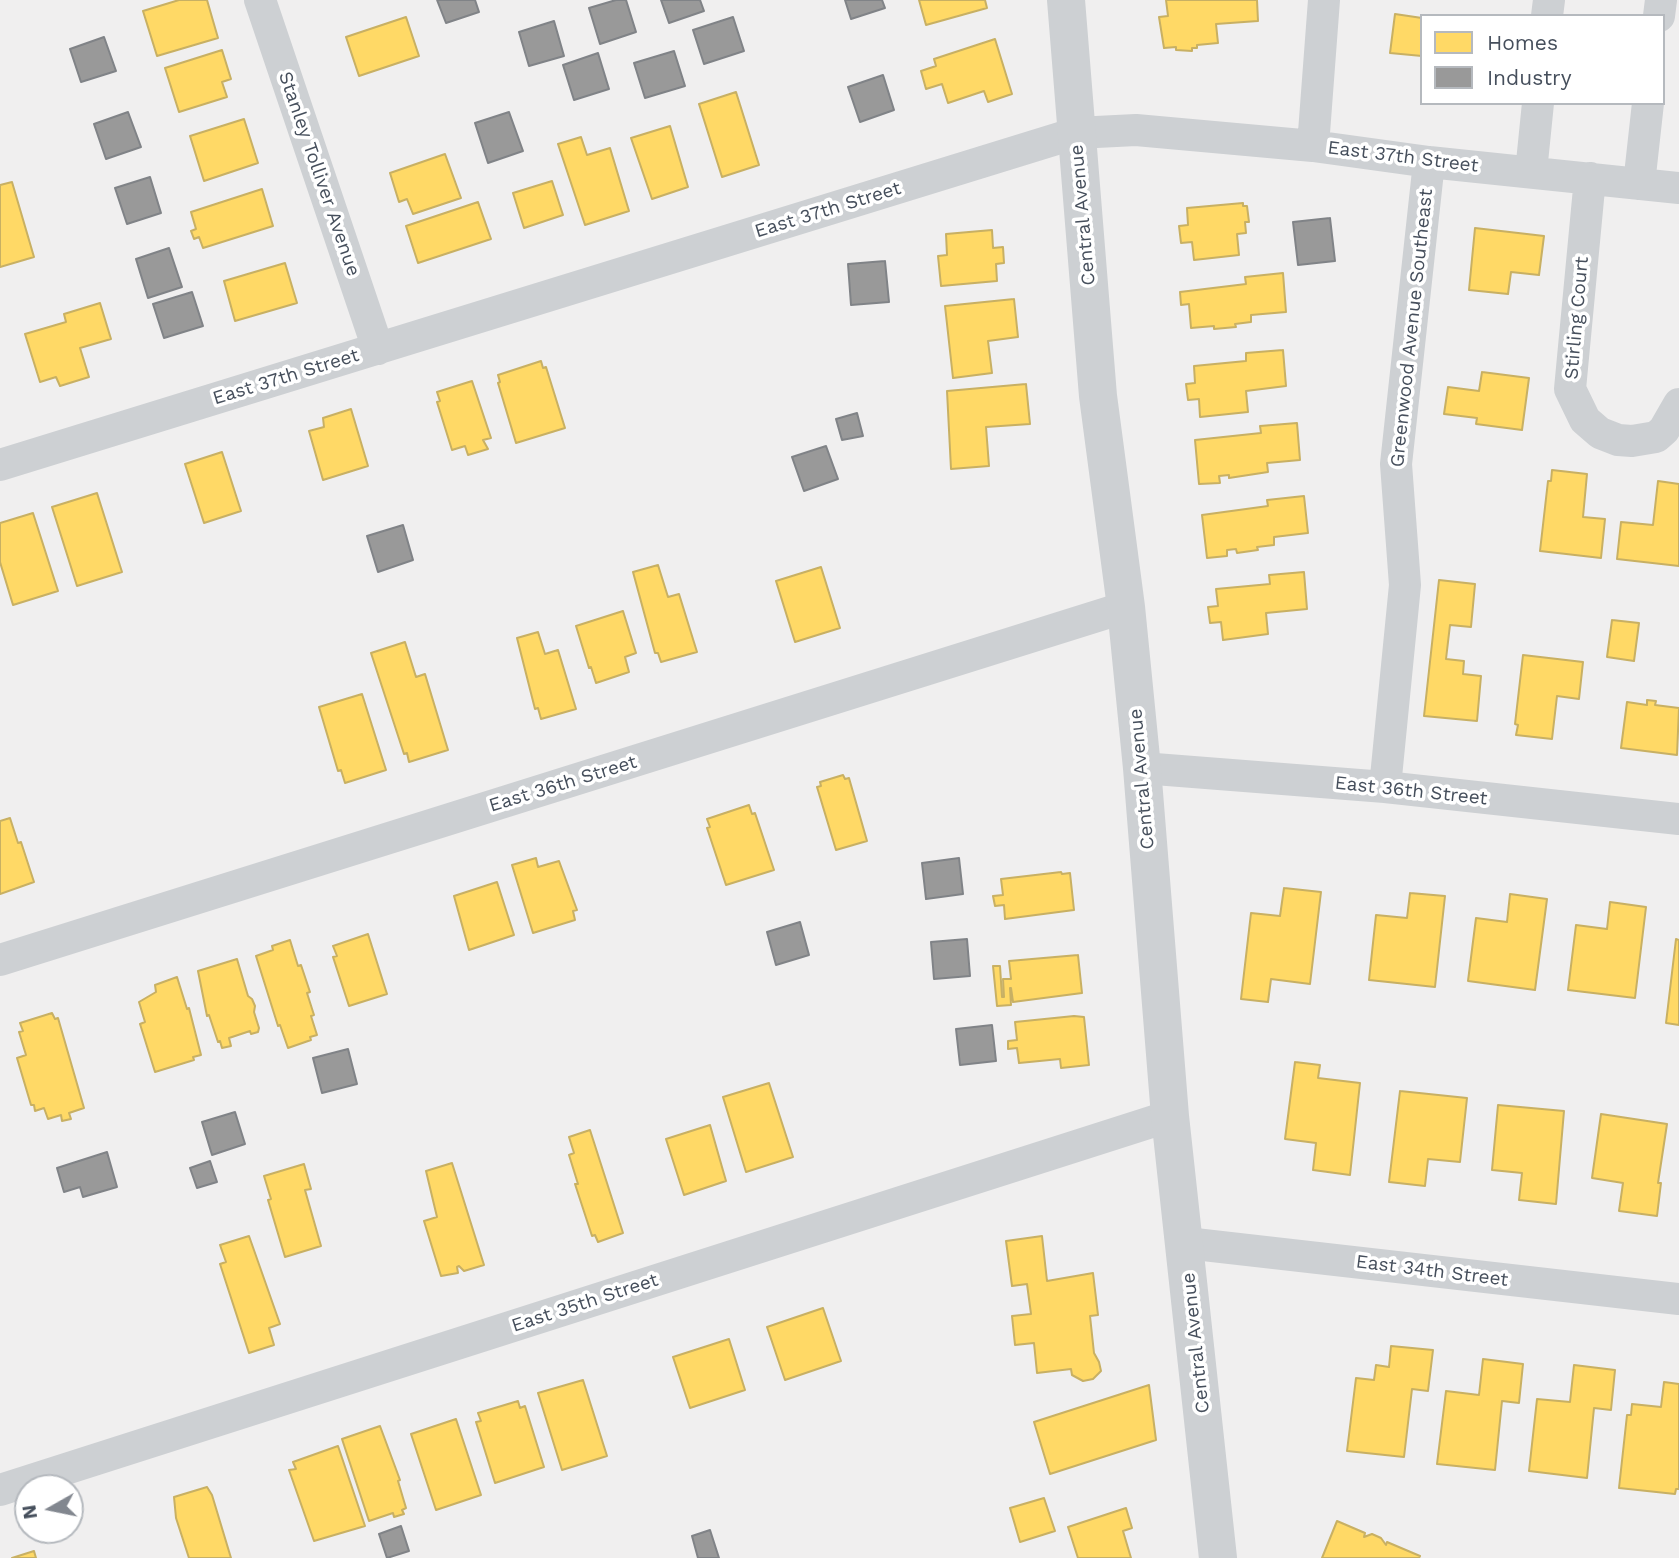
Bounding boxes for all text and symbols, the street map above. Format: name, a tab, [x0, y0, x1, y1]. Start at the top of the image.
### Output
legend	[1420, 14, 1665, 105]
text: Homes	[1487, 30, 1558, 55]
text: Industry	[1487, 65, 1572, 90]
street label: Stanley Tolliver Avenue	[273, 69, 365, 279]
street label: East 37th Street	[1326, 136, 1480, 178]
street label: Central Avenue	[1065, 144, 1101, 286]
street label: East 37th Street	[752, 177, 904, 243]
street label: Greenwood Avenue Southeast	[1386, 188, 1438, 468]
street label: Stirling Court	[1560, 256, 1594, 380]
street label: East 37th Street	[210, 344, 362, 410]
street label: Central Avenue	[1124, 708, 1160, 850]
street label: East 36th Street	[486, 751, 640, 817]
street label: East 36th Street	[1334, 772, 1488, 810]
street label: East 34th Street	[1354, 1250, 1510, 1292]
street label: East 35th Street	[509, 1269, 661, 1337]
street label: Central Avenue	[1177, 1272, 1215, 1414]
north arrow	[14, 1474, 84, 1544]
text: N	[17, 1503, 42, 1521]

